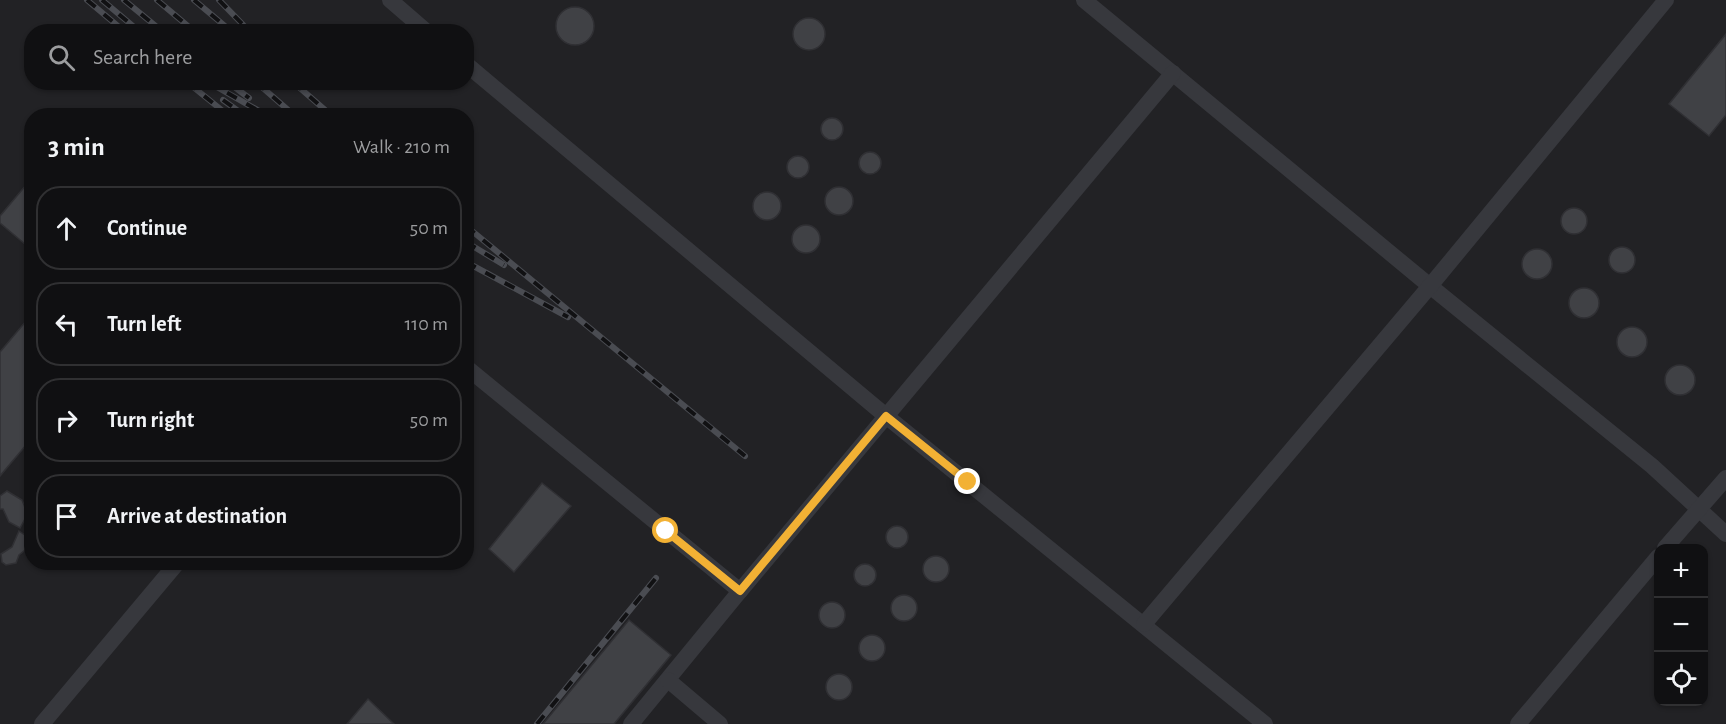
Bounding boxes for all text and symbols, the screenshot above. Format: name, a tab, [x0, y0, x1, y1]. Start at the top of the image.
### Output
search box	[24, 24, 474, 90]
icon: search	[45, 41, 78, 74]
text: Search here	[93, 46, 192, 68]
text: 3 min	[48, 134, 105, 160]
text: Walk · 210 m	[353, 137, 450, 157]
icon: ahead	[50, 212, 83, 245]
text: Continue	[107, 217, 187, 239]
text: 50 m	[410, 218, 448, 238]
icon: left	[50, 308, 83, 341]
text: Turn left	[107, 313, 181, 335]
text: 110 m	[404, 314, 448, 334]
icon: right	[50, 404, 83, 437]
text: Turn right	[107, 409, 194, 431]
text: 50 m	[410, 410, 448, 430]
route end	[954, 468, 980, 494]
icon: arrive	[50, 500, 83, 533]
text: Arrive at destination	[107, 505, 287, 527]
route start	[652, 517, 678, 543]
map controls	[1654, 544, 1708, 706]
button: +	[1654, 544, 1708, 598]
button: −	[1654, 598, 1708, 652]
button: locate	[1654, 652, 1708, 706]

